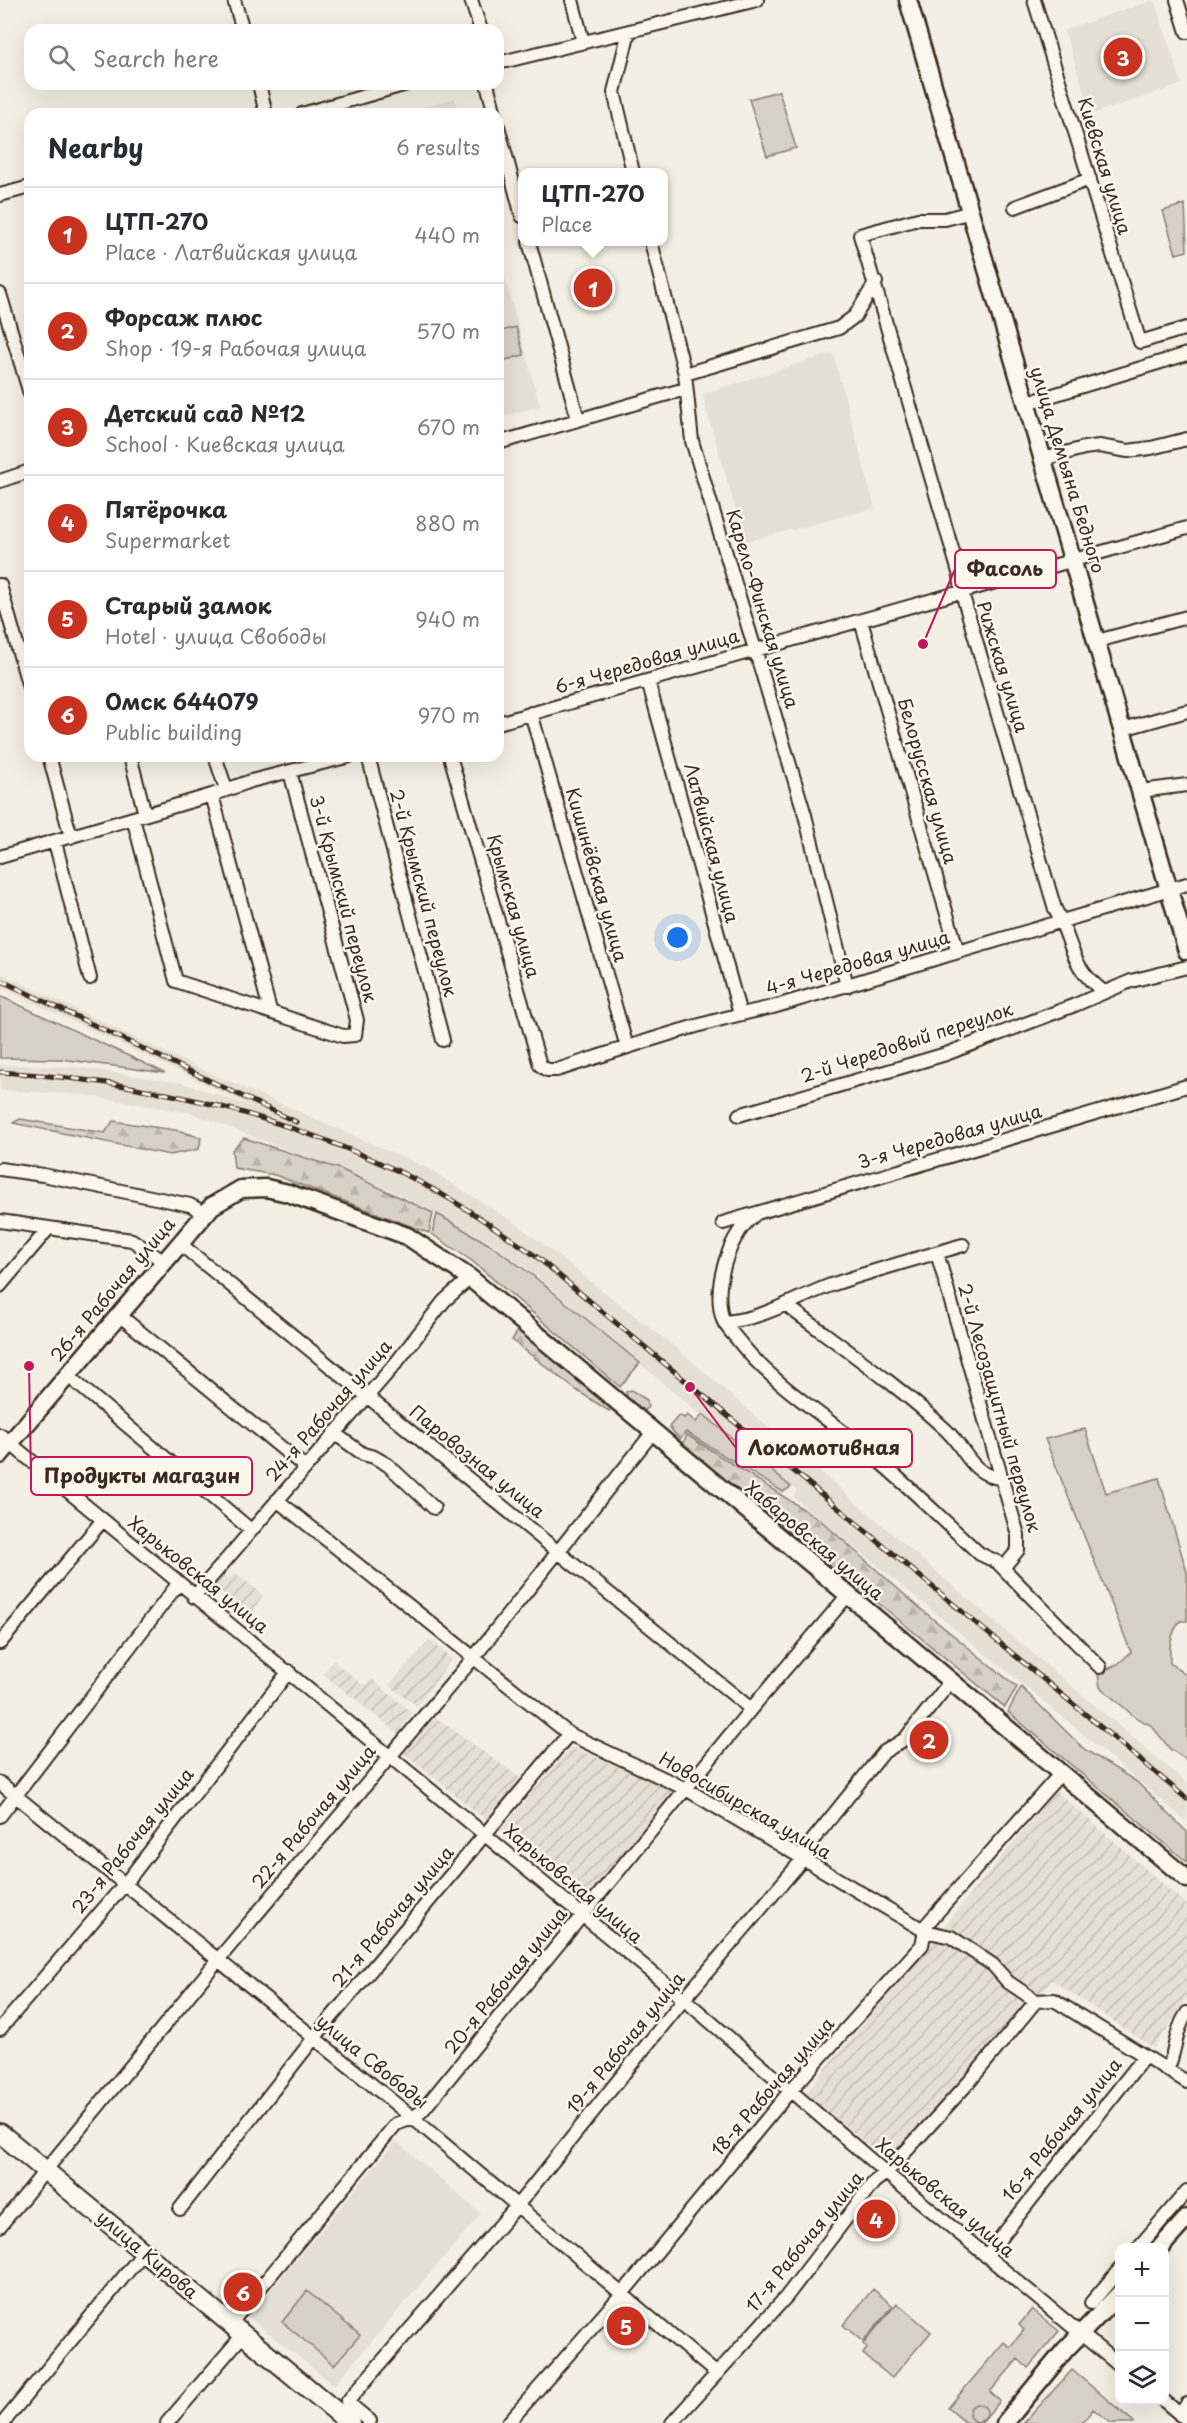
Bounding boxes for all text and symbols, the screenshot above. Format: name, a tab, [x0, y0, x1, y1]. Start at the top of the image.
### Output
search box	[24, 24, 504, 90]
pin: 3	[1104, 34, 1142, 80]
icon: search	[45, 41, 78, 74]
text: Search here	[93, 41, 219, 74]
street label: Киевская улица	[1072, 94, 1139, 238]
text: Nearby	[48, 128, 143, 167]
text: 6 results	[396, 132, 480, 162]
popup	[518, 168, 668, 246]
text: ЦТП-270	[541, 176, 645, 209]
text: ЦТП-270	[105, 204, 208, 237]
text: Place	[541, 209, 592, 239]
text: 1	[63, 220, 72, 250]
text: 440 m	[415, 220, 480, 250]
text: Place · Латвийская улица	[105, 237, 357, 267]
pin: 1	[574, 266, 612, 310]
text: Форсаж плюс	[105, 300, 263, 333]
text: 2	[60, 316, 75, 346]
text: 570 m	[416, 316, 480, 346]
text: Shop · 19-я Рабочая улица	[105, 333, 366, 363]
street label: улица Демьяна Бедного	[1024, 363, 1113, 576]
text: Детский сад №12	[105, 396, 305, 429]
text: 3	[61, 412, 74, 442]
text: 670 m	[417, 412, 480, 442]
text: School · Киевская улица	[105, 429, 345, 459]
text: Пятёрочка	[105, 492, 227, 525]
street label: Карело-Финская улица	[720, 506, 807, 712]
text: 4	[61, 508, 74, 538]
text: 880 m	[415, 508, 480, 538]
text: Supermarket	[105, 525, 231, 555]
callout: Фасоль	[955, 550, 1056, 588]
text: Фасоль	[967, 553, 1043, 583]
text: Старый замок	[105, 588, 271, 621]
street label: Рижская улица	[971, 598, 1036, 736]
text: 5	[61, 604, 74, 634]
text: 940 m	[415, 604, 480, 634]
text: Hotel · улица Свободы	[105, 621, 327, 651]
street label: 6-я Чередовая улица	[551, 621, 743, 700]
text: Омск 644079	[105, 684, 259, 717]
street label: Белорусская улица	[892, 694, 965, 867]
text: 6	[60, 700, 75, 730]
text: 970 m	[418, 700, 480, 730]
text: Public building	[105, 717, 242, 747]
street label: Латвийская улица	[678, 760, 747, 926]
street label: Кишинёвская улица	[560, 784, 635, 965]
street label: 2-й Крымский переулок	[384, 786, 465, 1000]
street label: 3-й Крымский переулок	[304, 792, 385, 1005]
street label: Крымская улица	[481, 830, 548, 981]
street label: 4-я Чередовая улица	[763, 922, 953, 1001]
your location	[663, 923, 692, 952]
street label: 2-й Чередовый переулок	[797, 994, 1016, 1089]
street label: 3-я Чередовая улица	[855, 1096, 1045, 1175]
street label: 26-я Рабочая улица	[43, 1210, 181, 1367]
street label: 2-й Лесозащитный переулок	[952, 1280, 1049, 1535]
street label: 24-я Рабочая улица	[258, 1332, 398, 1487]
street label: Паровозная улица	[405, 1398, 552, 1524]
callout: Локомотивная	[736, 1429, 912, 1467]
text: Локомотивная	[748, 1432, 900, 1462]
callout: Продукты магазин	[31, 1457, 252, 1495]
text: Продукты магазин	[44, 1460, 240, 1490]
street label: Хабаровская улица	[740, 1474, 891, 1606]
street label: Харьковская улица	[123, 1509, 275, 1639]
pin: 2	[910, 1718, 948, 1762]
street label: 22-я Рабочая улица	[244, 1738, 382, 1894]
street label: Новосибирская улица	[655, 1744, 838, 1865]
street label: 23-я Рабочая улица	[64, 1761, 200, 1919]
street label: Харьковская улица	[499, 1817, 650, 1949]
street label: 21-я Рабочая улица	[324, 1839, 460, 1993]
street label: 20-я Рабочая улица	[437, 1900, 573, 2059]
street label: 19-я Рабочая улица	[559, 1965, 691, 2119]
street label: улица Свободы	[311, 2007, 435, 2114]
street label: 18-я Рабочая улица	[704, 2010, 840, 2161]
street label: 16-я Рабочая улица	[995, 2051, 1128, 2207]
street label: Харьковская улица	[871, 2131, 1022, 2263]
street label: 17-я Рабочая улица	[738, 2164, 870, 2317]
pin: 4	[856, 2196, 896, 2242]
street label: улица Кирова	[91, 2203, 205, 2305]
map controls	[1115, 2243, 1169, 2405]
button: +	[1115, 2243, 1169, 2297]
pin: 6	[224, 2270, 262, 2314]
button: −	[1115, 2297, 1169, 2351]
pin: 5	[606, 2304, 646, 2348]
button: layers	[1115, 2351, 1169, 2405]

